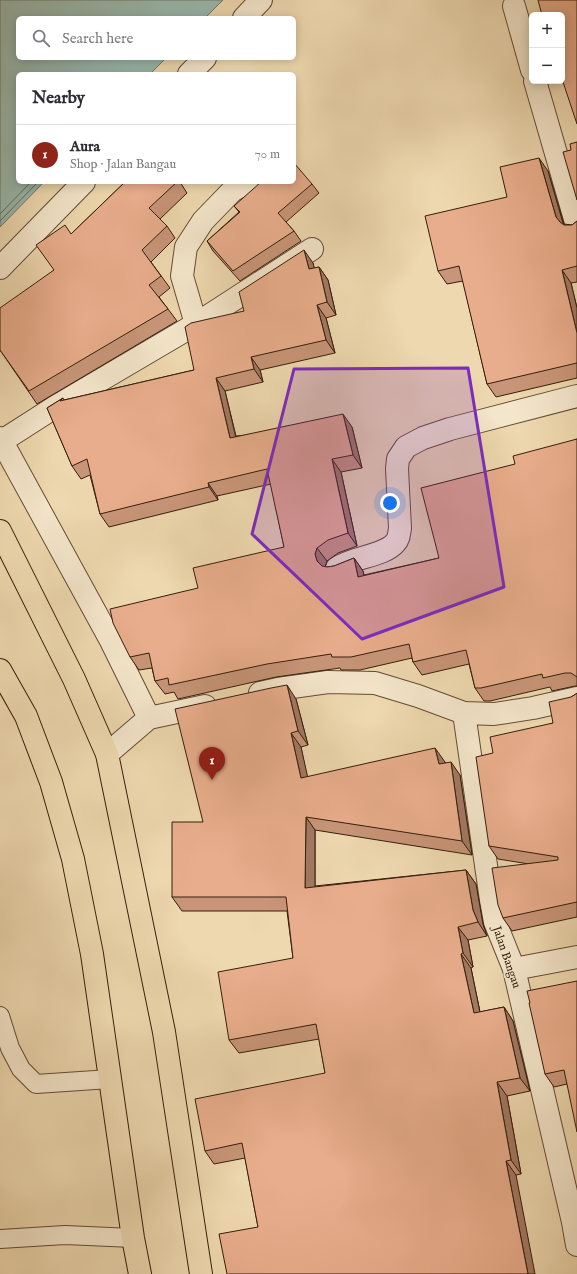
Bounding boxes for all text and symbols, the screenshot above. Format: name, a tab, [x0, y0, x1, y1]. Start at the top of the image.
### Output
map controls	[529, 12, 565, 84]
button: +	[529, 12, 565, 48]
search box	[16, 16, 296, 60]
icon: search	[30, 27, 52, 49]
text: Search here	[62, 29, 133, 48]
button: −	[529, 48, 565, 84]
text: Nearby	[32, 88, 85, 109]
text: Aura	[70, 137, 100, 156]
text: 1	[43, 146, 47, 163]
text: 70 m	[255, 146, 280, 163]
text: Shop · Jalan Bangau	[70, 156, 176, 173]
your location	[380, 493, 400, 513]
pin: 1	[199, 747, 225, 780]
street label: Jalan Bangau	[487, 922, 524, 991]

